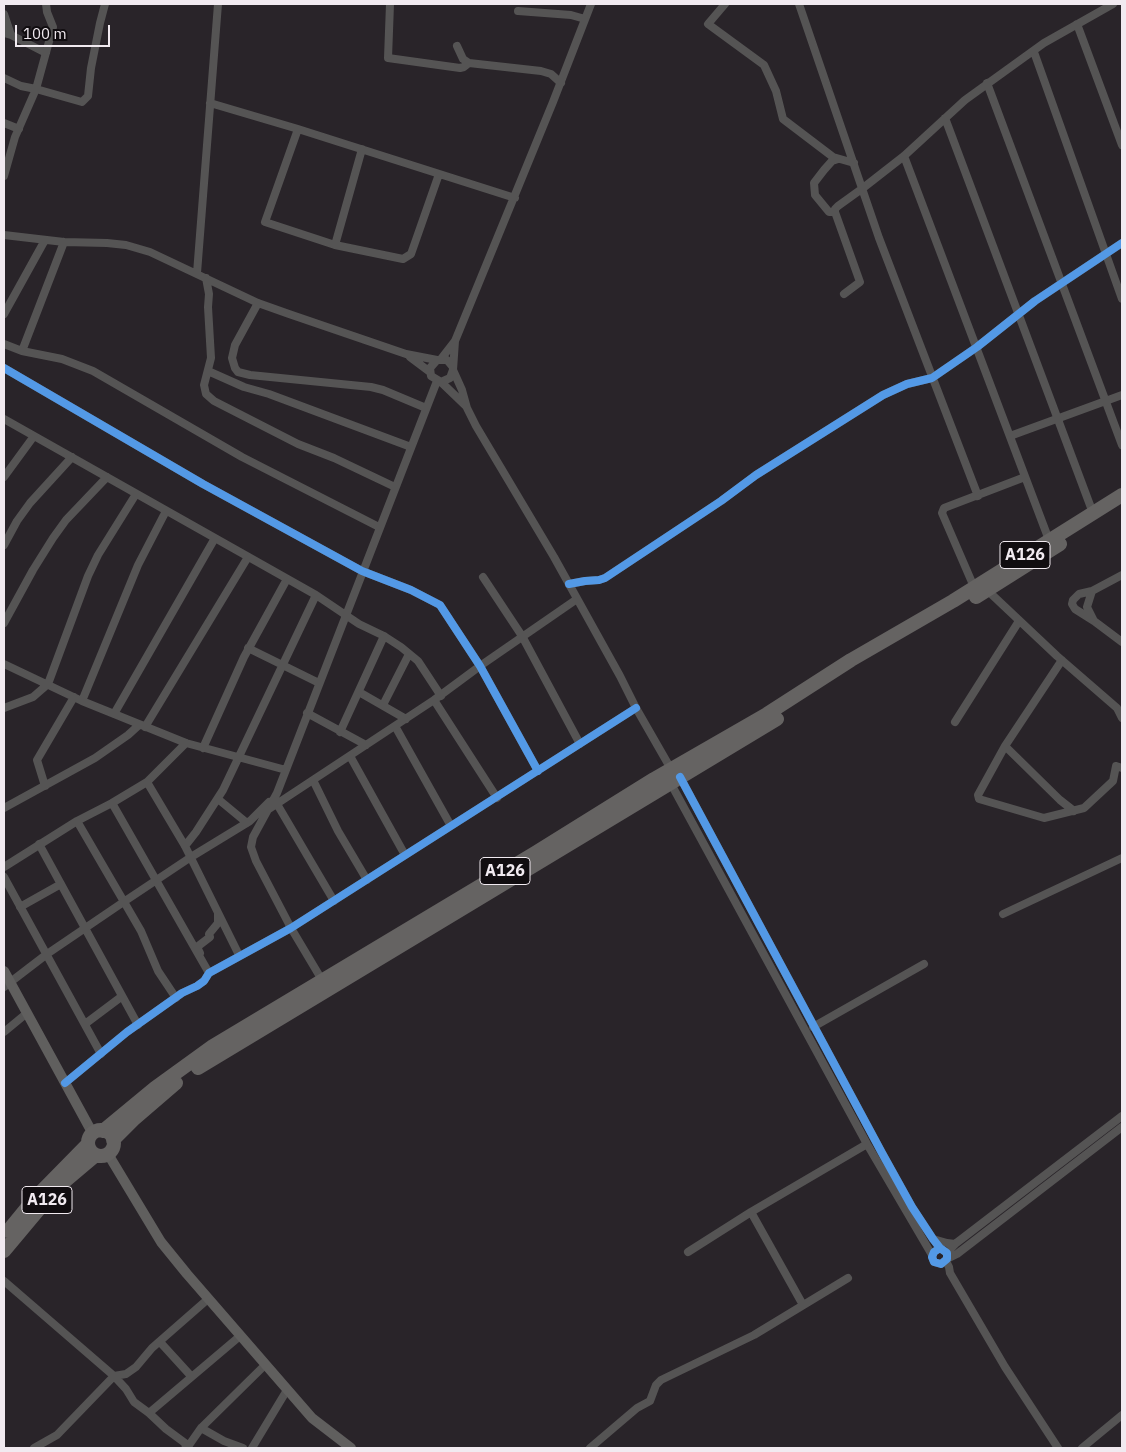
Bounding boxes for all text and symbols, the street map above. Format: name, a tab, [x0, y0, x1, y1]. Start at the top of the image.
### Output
scale bar	[18, 15, 112, 47]
text: 100 m	[23, 24, 67, 43]
road number: A126	[1000, 542, 1050, 568]
road number: A126	[480, 858, 530, 884]
road number: A126	[22, 1186, 72, 1214]

